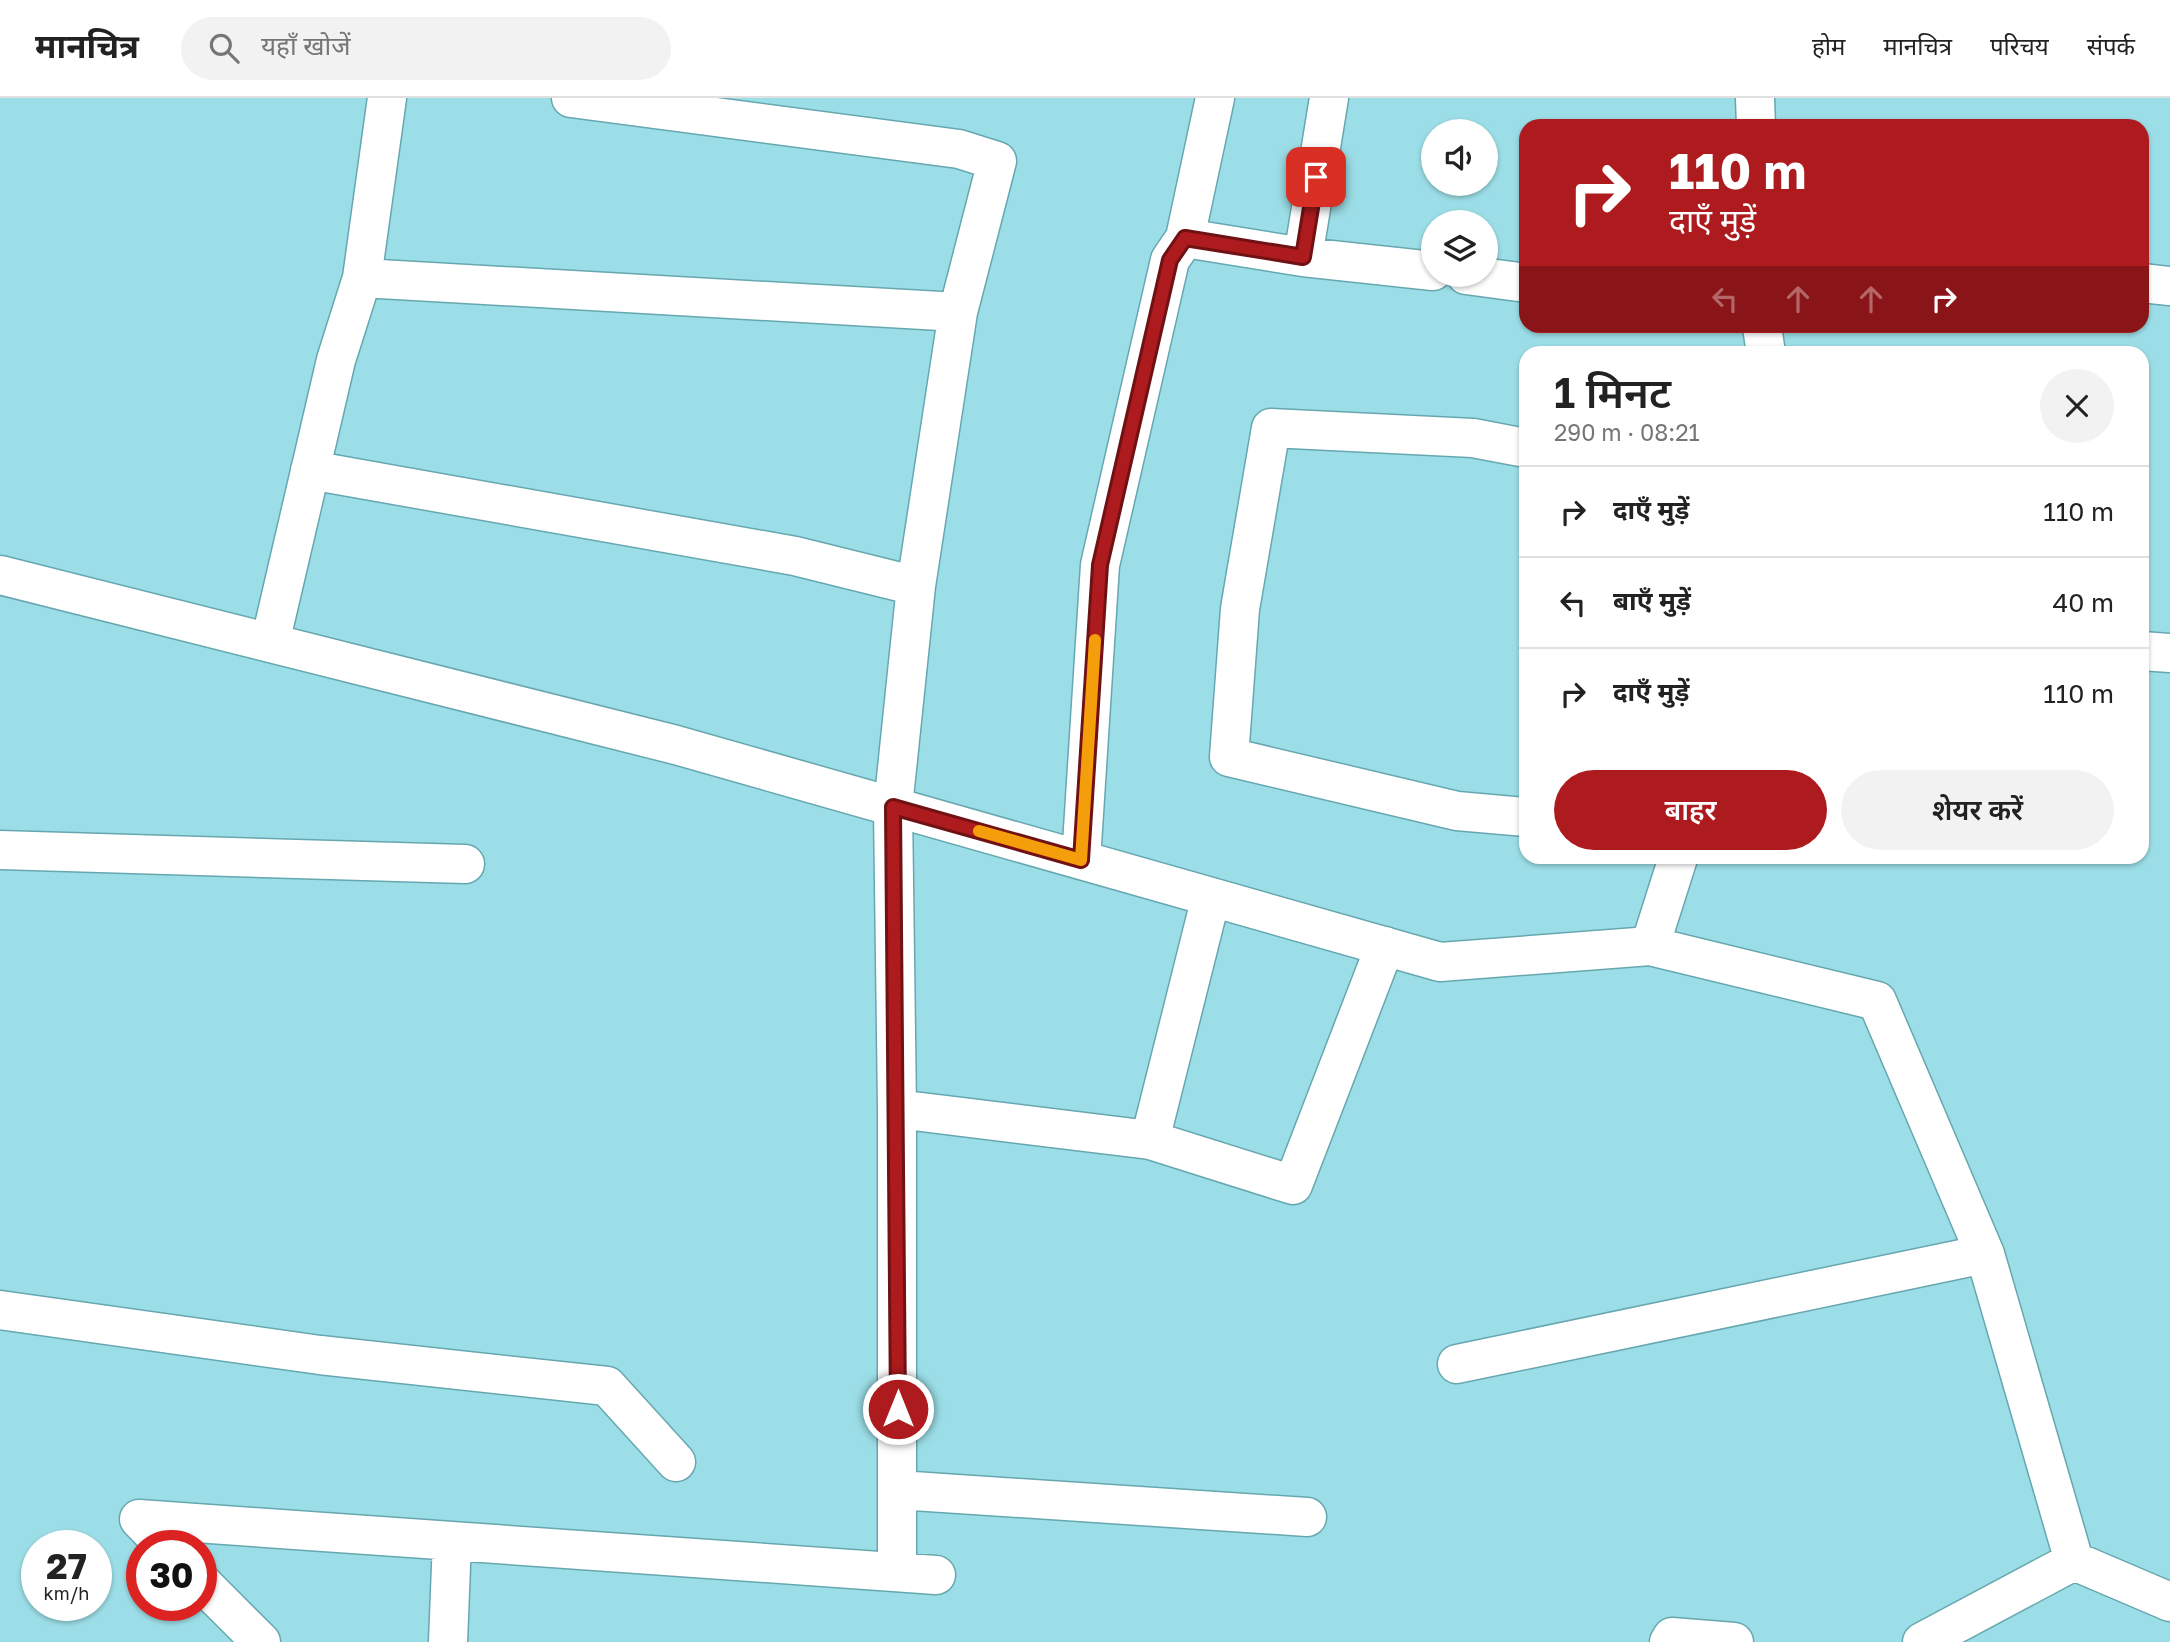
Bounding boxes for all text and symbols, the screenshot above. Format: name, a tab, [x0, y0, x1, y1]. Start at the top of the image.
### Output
search box	[181, 17, 671, 80]
text: मानचित्र	[35, 26, 139, 65]
icon: search	[205, 29, 243, 67]
text: यहाँ खोजें	[261, 30, 350, 61]
text: होम	[1812, 31, 1845, 60]
text: मानचित्र	[1883, 31, 1952, 60]
text: परिचय	[1990, 31, 2049, 60]
text: संपर्क	[2087, 31, 2135, 60]
map controls	[1421, 119, 1498, 287]
button: sound	[1421, 119, 1498, 196]
text: 110 m	[1669, 141, 1806, 200]
pin	[1286, 147, 1346, 207]
icon: right	[1554, 147, 1645, 238]
icon: arrive	[1297, 158, 1335, 196]
text: दाएँ मुड़ें	[1669, 201, 1756, 239]
button: layers	[1421, 210, 1498, 287]
icon: left	[1706, 280, 1744, 318]
icon: ahead	[1779, 280, 1817, 318]
icon: ahead	[1852, 280, 1890, 318]
icon: right	[1925, 280, 1963, 318]
text: 1 मिनट	[1554, 367, 1671, 417]
button: close	[2040, 369, 2114, 443]
text: 290 m · 08:21	[1554, 418, 1700, 446]
icon: right	[1554, 493, 1592, 531]
text: दाएँ मुड़ें	[1613, 494, 1689, 525]
text: 110 m	[2043, 496, 2114, 527]
icon: left	[1554, 584, 1592, 622]
text: बाएँ मुड़ें	[1613, 585, 1691, 616]
text: 40 m	[2053, 587, 2114, 618]
icon: right	[1554, 675, 1592, 713]
text: दाएँ मुड़ें	[1613, 676, 1689, 707]
text: 110 m	[2043, 678, 2114, 709]
button: बाहर	[1554, 770, 1827, 850]
button: शेयर करें	[1841, 770, 2114, 850]
position arrow	[861, 1372, 935, 1446]
speed limit sign: 30	[126, 1530, 217, 1621]
text: 27	[46, 1545, 87, 1587]
text: km/h	[44, 1582, 89, 1604]

